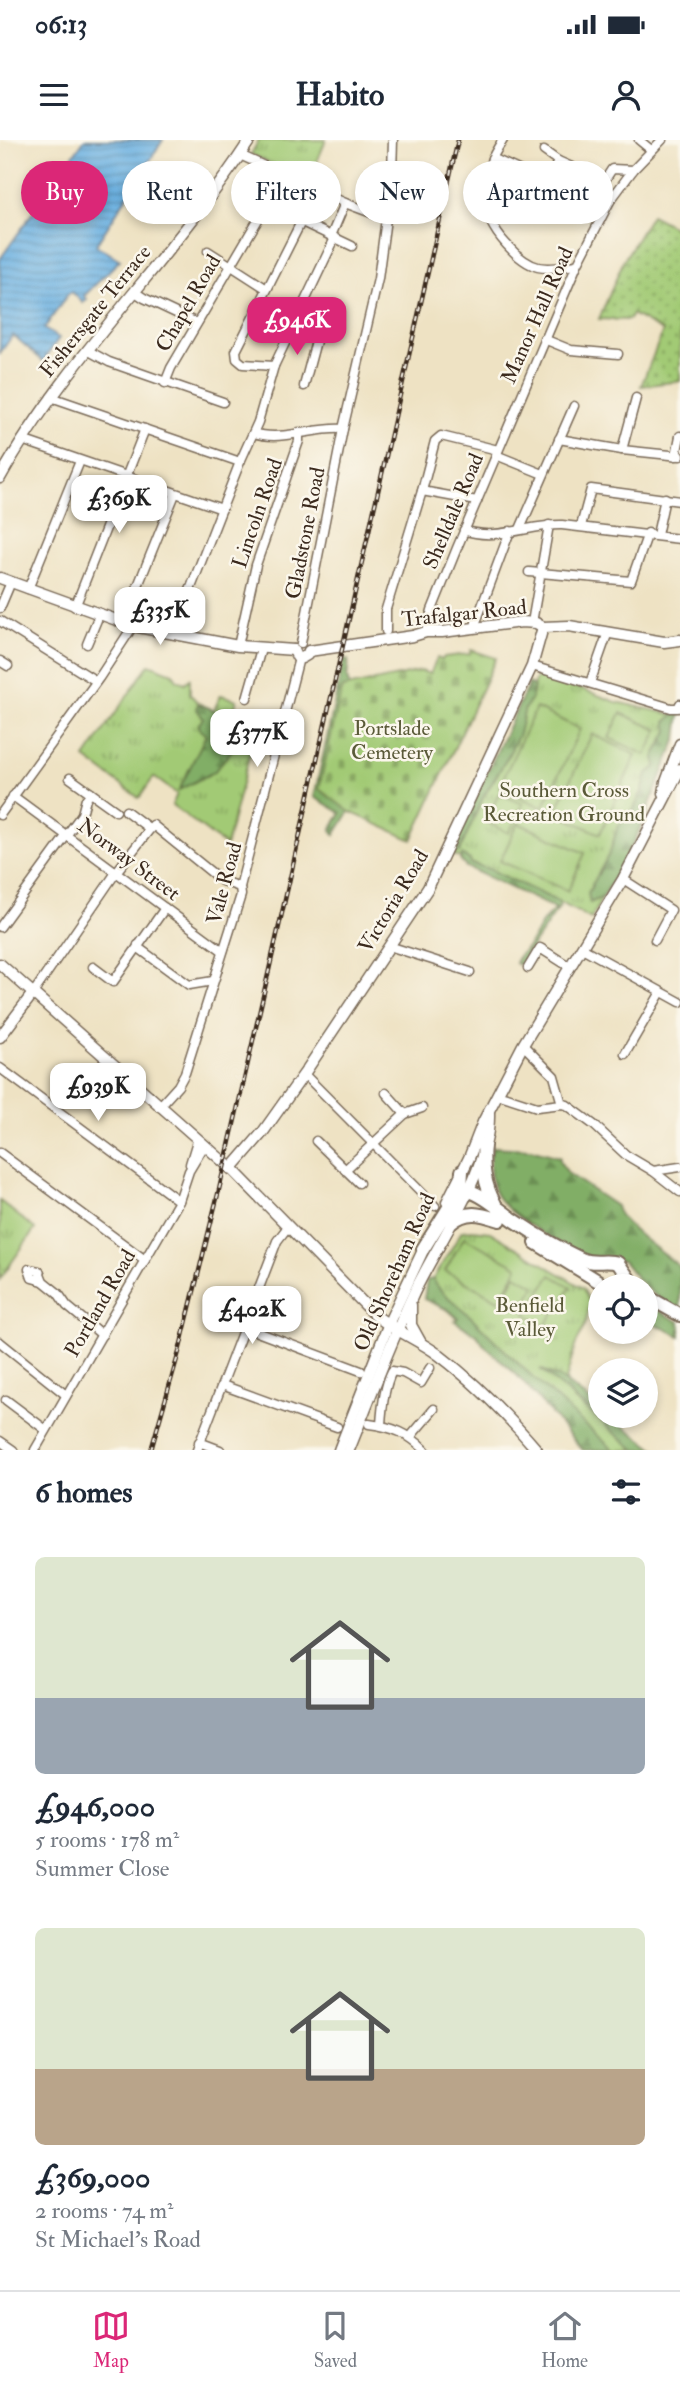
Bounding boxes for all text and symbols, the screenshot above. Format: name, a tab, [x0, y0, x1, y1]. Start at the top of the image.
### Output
text: 06:13	[35, 9, 87, 41]
text: Habito	[296, 75, 384, 115]
icon: menu	[35, 76, 73, 114]
icon: person	[607, 76, 645, 114]
chip: Buy	[21, 161, 108, 224]
chip: Rent	[122, 161, 217, 224]
chip: Filters	[231, 161, 341, 224]
chip: New	[355, 161, 449, 224]
chip: Apartment	[463, 161, 613, 224]
street label: Fishersgate Terrace	[34, 239, 157, 383]
street label: Manor Hall Road	[495, 242, 580, 388]
street label: Chapel Road	[150, 249, 227, 357]
pin: £946K	[248, 298, 346, 357]
text: £946K	[263, 305, 331, 334]
street label: Shelldale Road	[417, 448, 490, 573]
street label: Lincoln Road	[226, 454, 289, 572]
street label: Gladstone Road	[279, 464, 332, 601]
pin: £369K	[70, 476, 168, 535]
text: £369K	[87, 483, 151, 512]
pin: £335K	[111, 588, 209, 647]
street label: Trafalgar Road	[400, 593, 529, 633]
text: £335K	[130, 595, 190, 624]
pin: £377K	[208, 710, 306, 769]
park label: Portslade Cemetery	[351, 715, 434, 766]
text: £377K	[226, 717, 288, 746]
park label: Southern Cross Recreation Ground	[483, 777, 646, 828]
street label: Norway Street	[72, 812, 186, 907]
street label: Vale Road	[201, 838, 249, 927]
street label: Victoria Road	[352, 844, 435, 958]
pin: £939K	[49, 1063, 147, 1123]
text: £939K	[66, 1071, 130, 1100]
street label: Old Shoreham Road	[347, 1188, 442, 1356]
street label: Portland Road	[59, 1244, 142, 1362]
map controls	[588, 1274, 658, 1428]
button: locate	[588, 1274, 658, 1344]
pin: £402K	[203, 1286, 301, 1346]
park label: Benfield Valley	[495, 1292, 565, 1343]
text: £402K	[218, 1294, 286, 1323]
button: layers	[588, 1358, 658, 1428]
icon: filters	[607, 1473, 645, 1511]
text: 6 homes	[35, 1474, 133, 1511]
icon: home	[277, 1602, 403, 1728]
text: £946,000	[35, 1788, 155, 1825]
text: 5 rooms · 178 m²	[35, 1825, 179, 1854]
text: Summer Close	[35, 1854, 169, 1883]
icon: home	[277, 1973, 403, 2099]
text: £369,000	[35, 2159, 150, 2196]
text: 2 rooms · 74 m²	[35, 2196, 174, 2225]
text: St Michael's Road	[35, 2225, 201, 2254]
tab: Map	[92, 2307, 130, 2373]
tab: Saved	[314, 2307, 357, 2373]
tab: Home	[541, 2307, 588, 2373]

